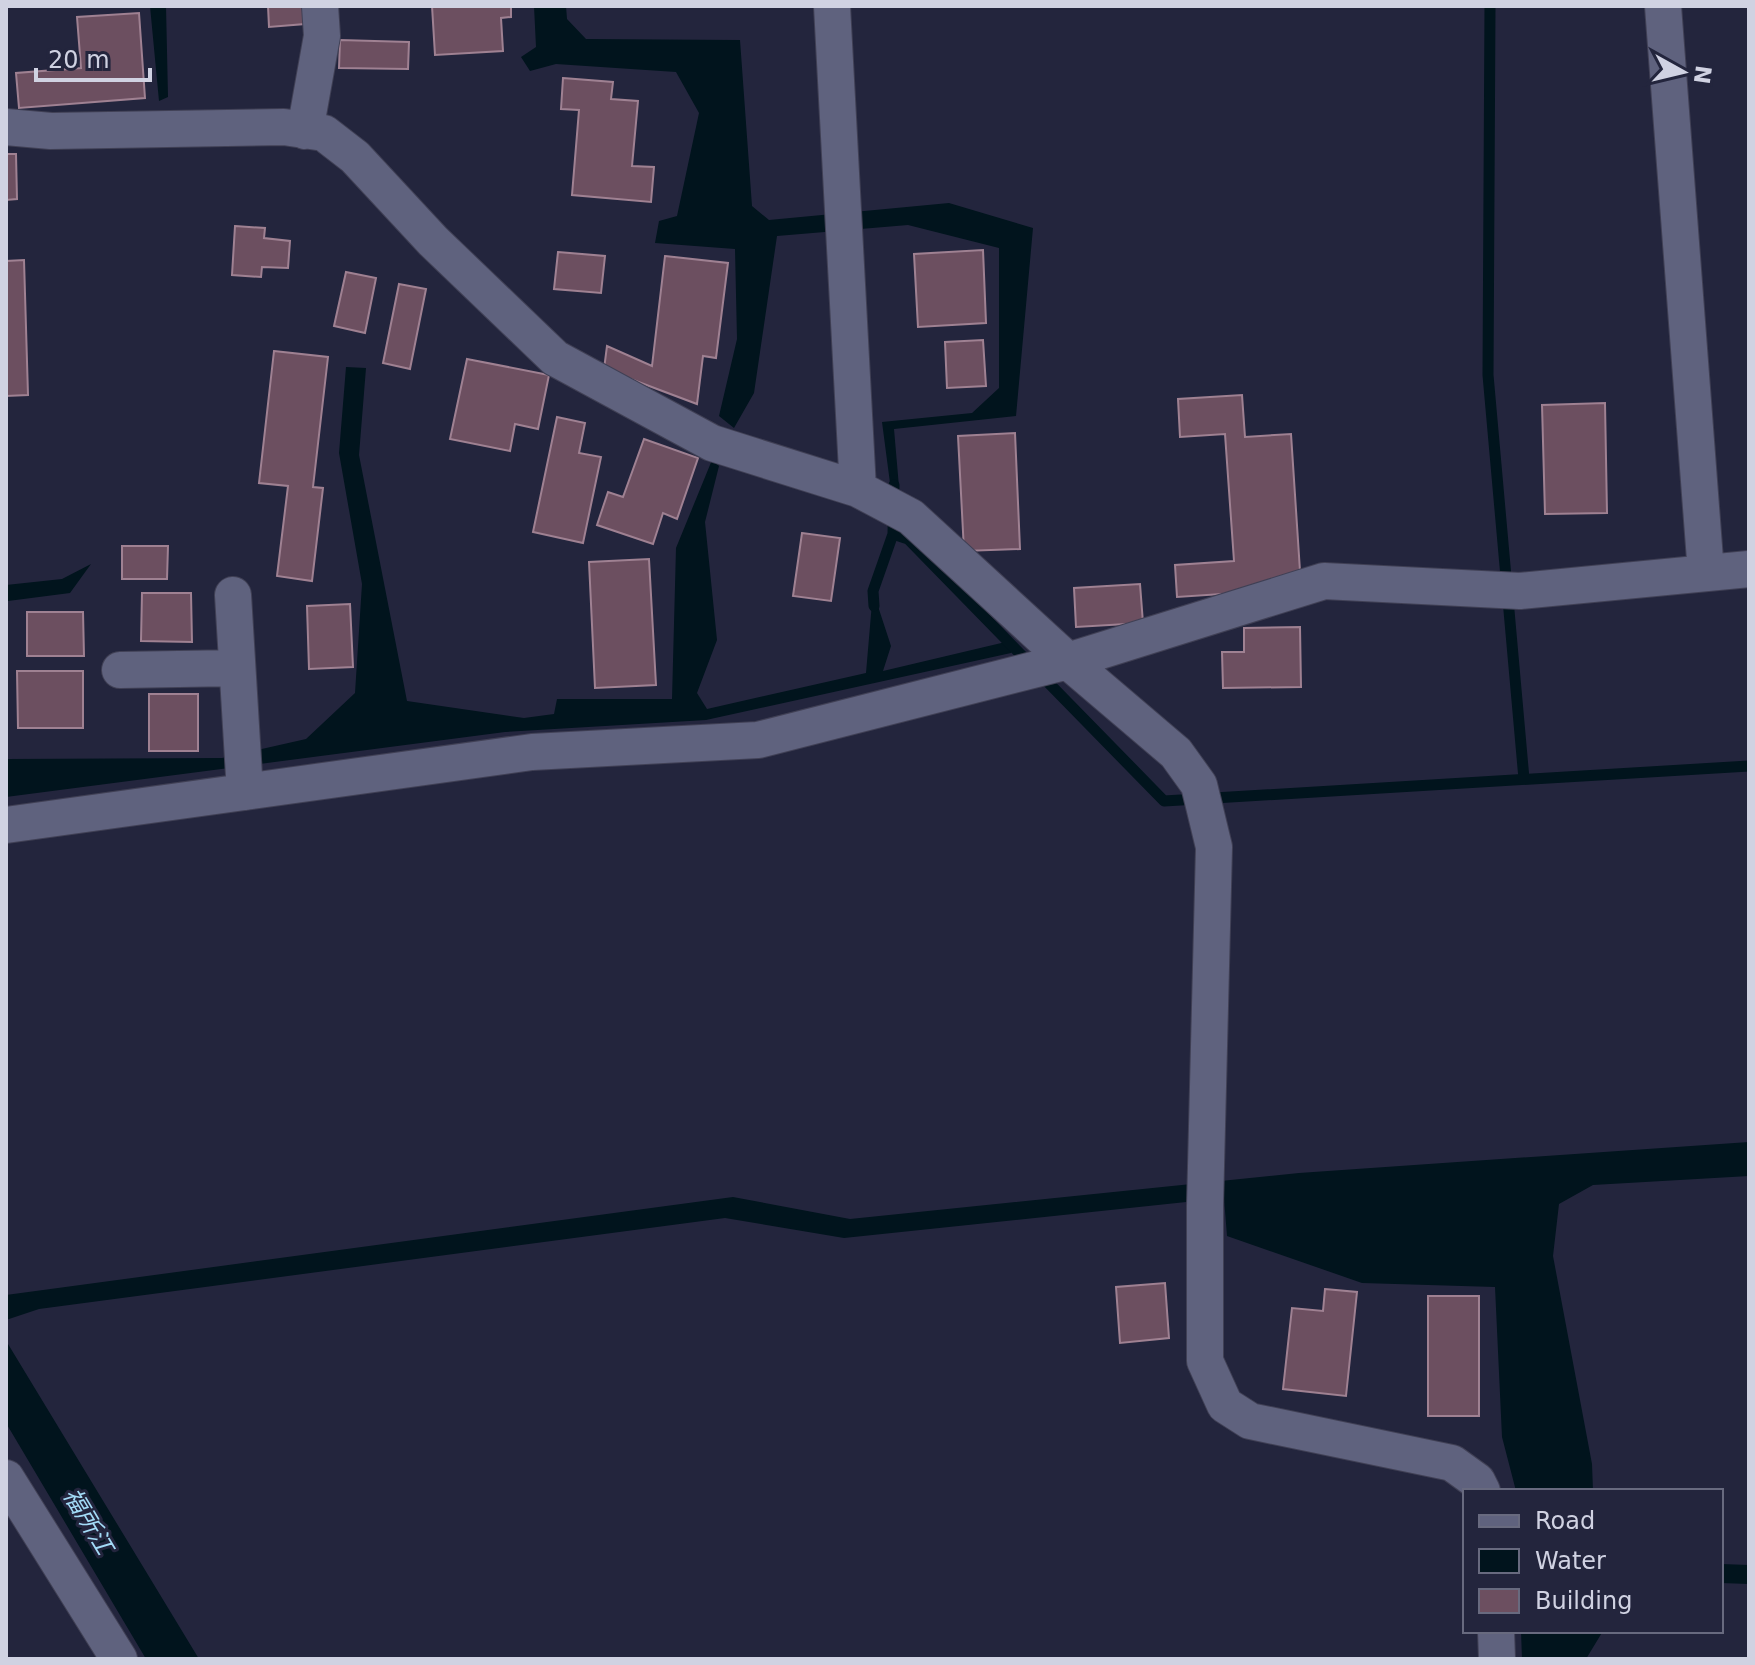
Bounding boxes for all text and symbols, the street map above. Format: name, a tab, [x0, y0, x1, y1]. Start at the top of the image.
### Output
scale bar	[36, 32, 150, 82]
north arrow	[1643, 32, 1723, 112]
text: 20 m	[48, 46, 110, 74]
text: N	[1689, 64, 1716, 86]
water label: 福所江	[57, 1483, 120, 1562]
legend	[1463, 1489, 1723, 1633]
text: Road	[1535, 1507, 1595, 1535]
text: Water	[1535, 1547, 1606, 1575]
text: Building	[1535, 1587, 1632, 1615]

